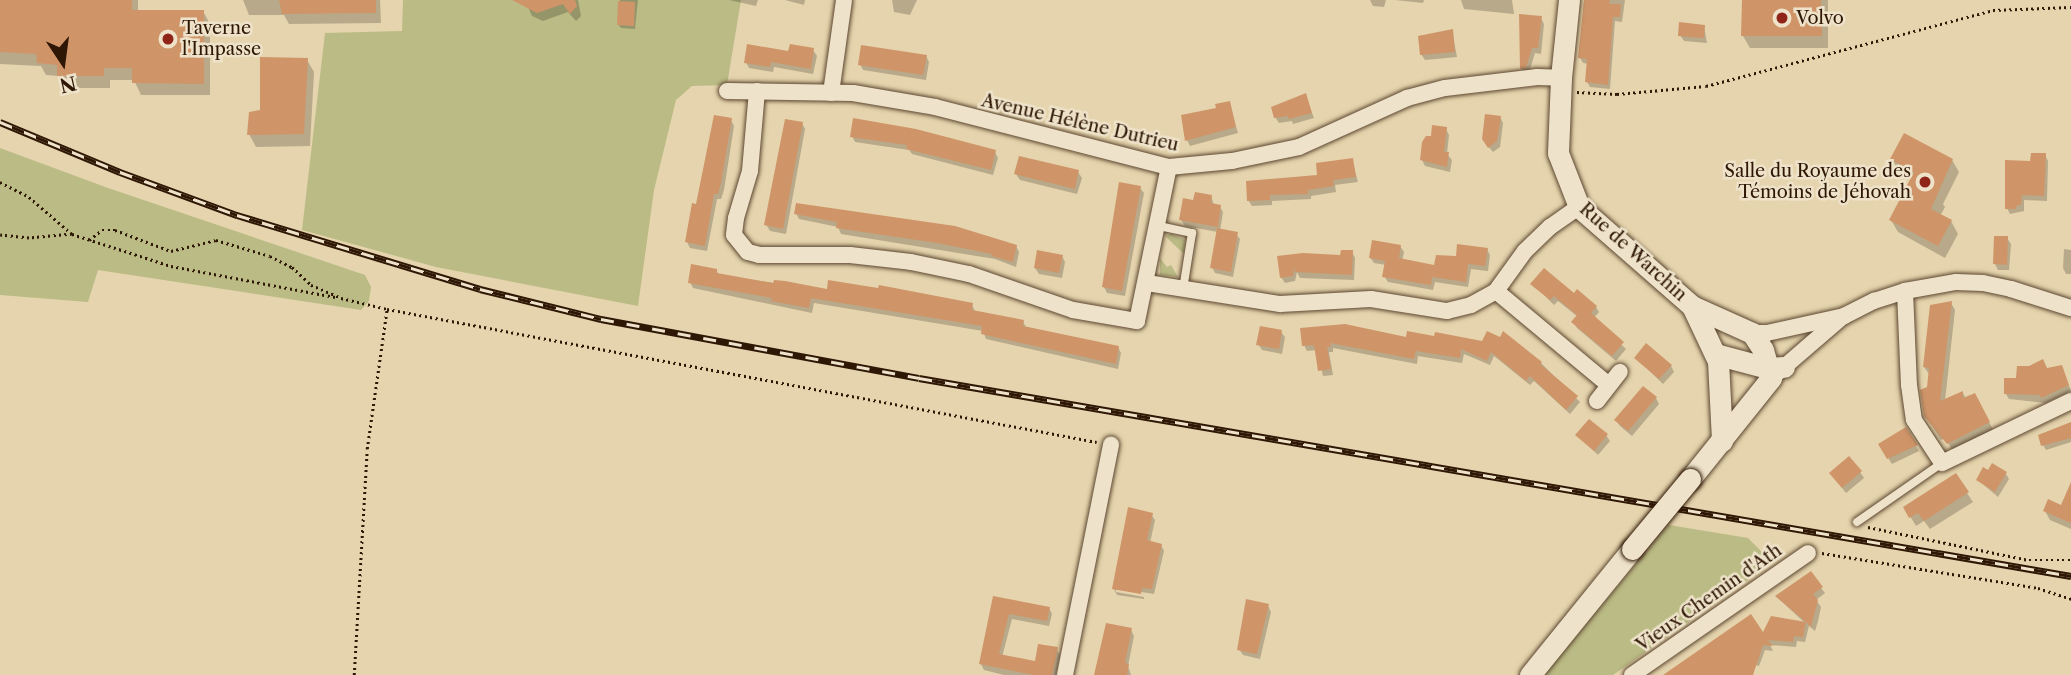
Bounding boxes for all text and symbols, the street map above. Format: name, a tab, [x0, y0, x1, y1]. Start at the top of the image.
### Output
place label: Volvo	[1796, 7, 1844, 29]
marker: Volvo	[1774, 10, 1790, 26]
place label: Taverne l'Impasse	[182, 18, 261, 60]
north arrow	[28, 28, 98, 98]
marker: Taverne l'Impasse	[160, 31, 176, 47]
text: N	[57, 71, 78, 97]
street label: Avenue Hélène Dutrieu	[979, 90, 1181, 156]
place label: Salle du Royaume des Témoins de Jéhovah	[1724, 161, 1911, 204]
marker: Salle du Royaume des Témoins de Jéhovah	[1917, 174, 1933, 190]
street label: Rue de Warchin	[1575, 198, 1691, 306]
street label: Vieux Chemin d'Ath	[1632, 540, 1786, 656]

